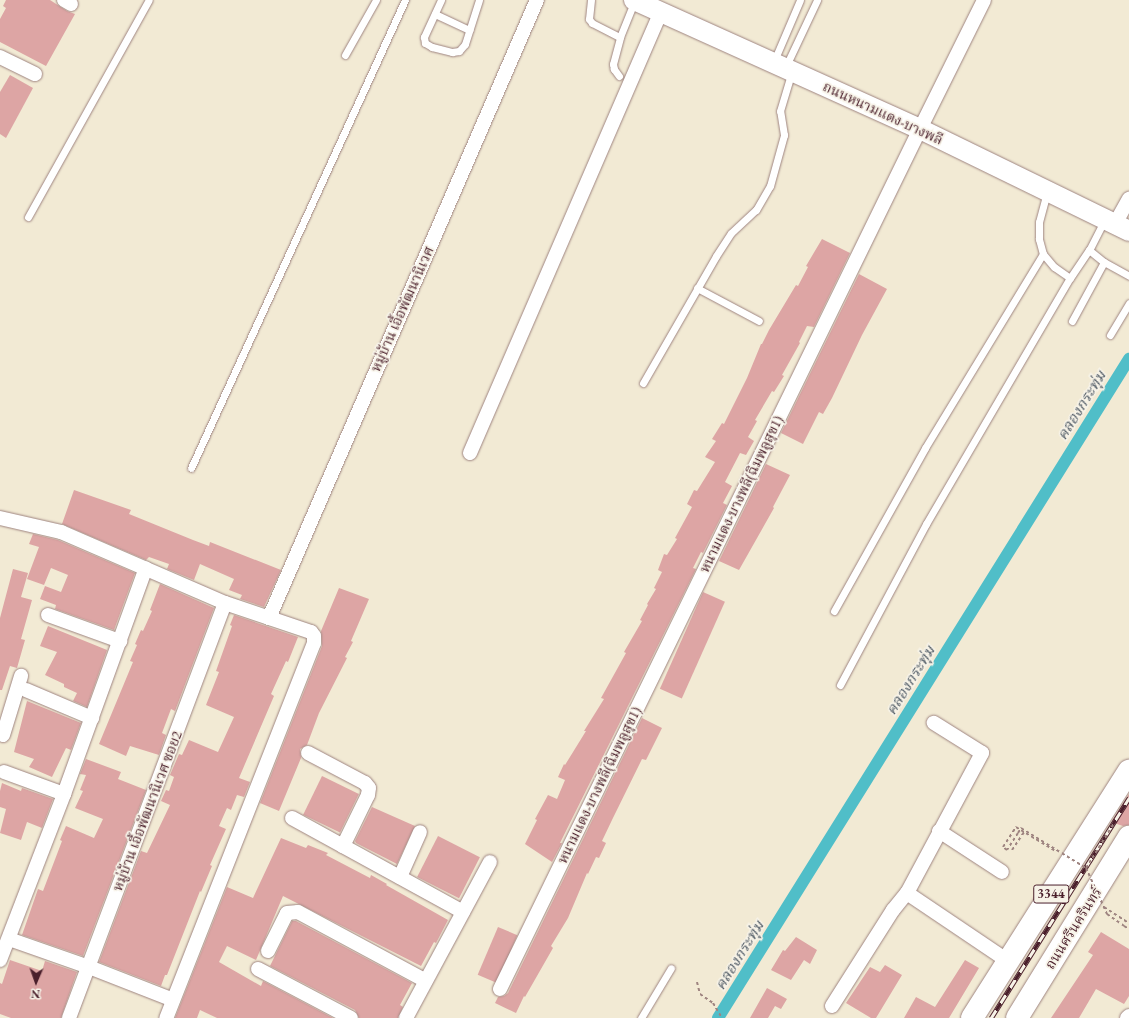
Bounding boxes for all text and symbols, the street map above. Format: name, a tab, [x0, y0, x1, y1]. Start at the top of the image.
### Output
street label: ถนนหนามแดง-บางพลี	[820, 78, 946, 148]
street label: หมู่บ้าน เอื้อพัฒนานิเวศ	[367, 244, 437, 374]
water label: คลองกระทุ่ม	[1053, 367, 1109, 443]
street label: หนามแดง-บางพลี(ฉิมพลูสุข1)	[696, 413, 786, 575]
water label: คลองกระทุ่ม	[882, 642, 938, 718]
street label: หนามแดง-บางพลี(ฉิมพลูสุข1)	[554, 704, 644, 866]
street label: หมู่บ้าน เอื้อพัฒนานิเวศ ซอย2	[109, 729, 185, 893]
road number: 3344	[1033, 883, 1069, 905]
street label: ถนนศรีนครินทร์	[1041, 884, 1105, 972]
water label: คลองกระทุ่ม	[711, 917, 767, 993]
north arrow	[16, 962, 56, 1002]
text: N	[31, 987, 40, 1001]

